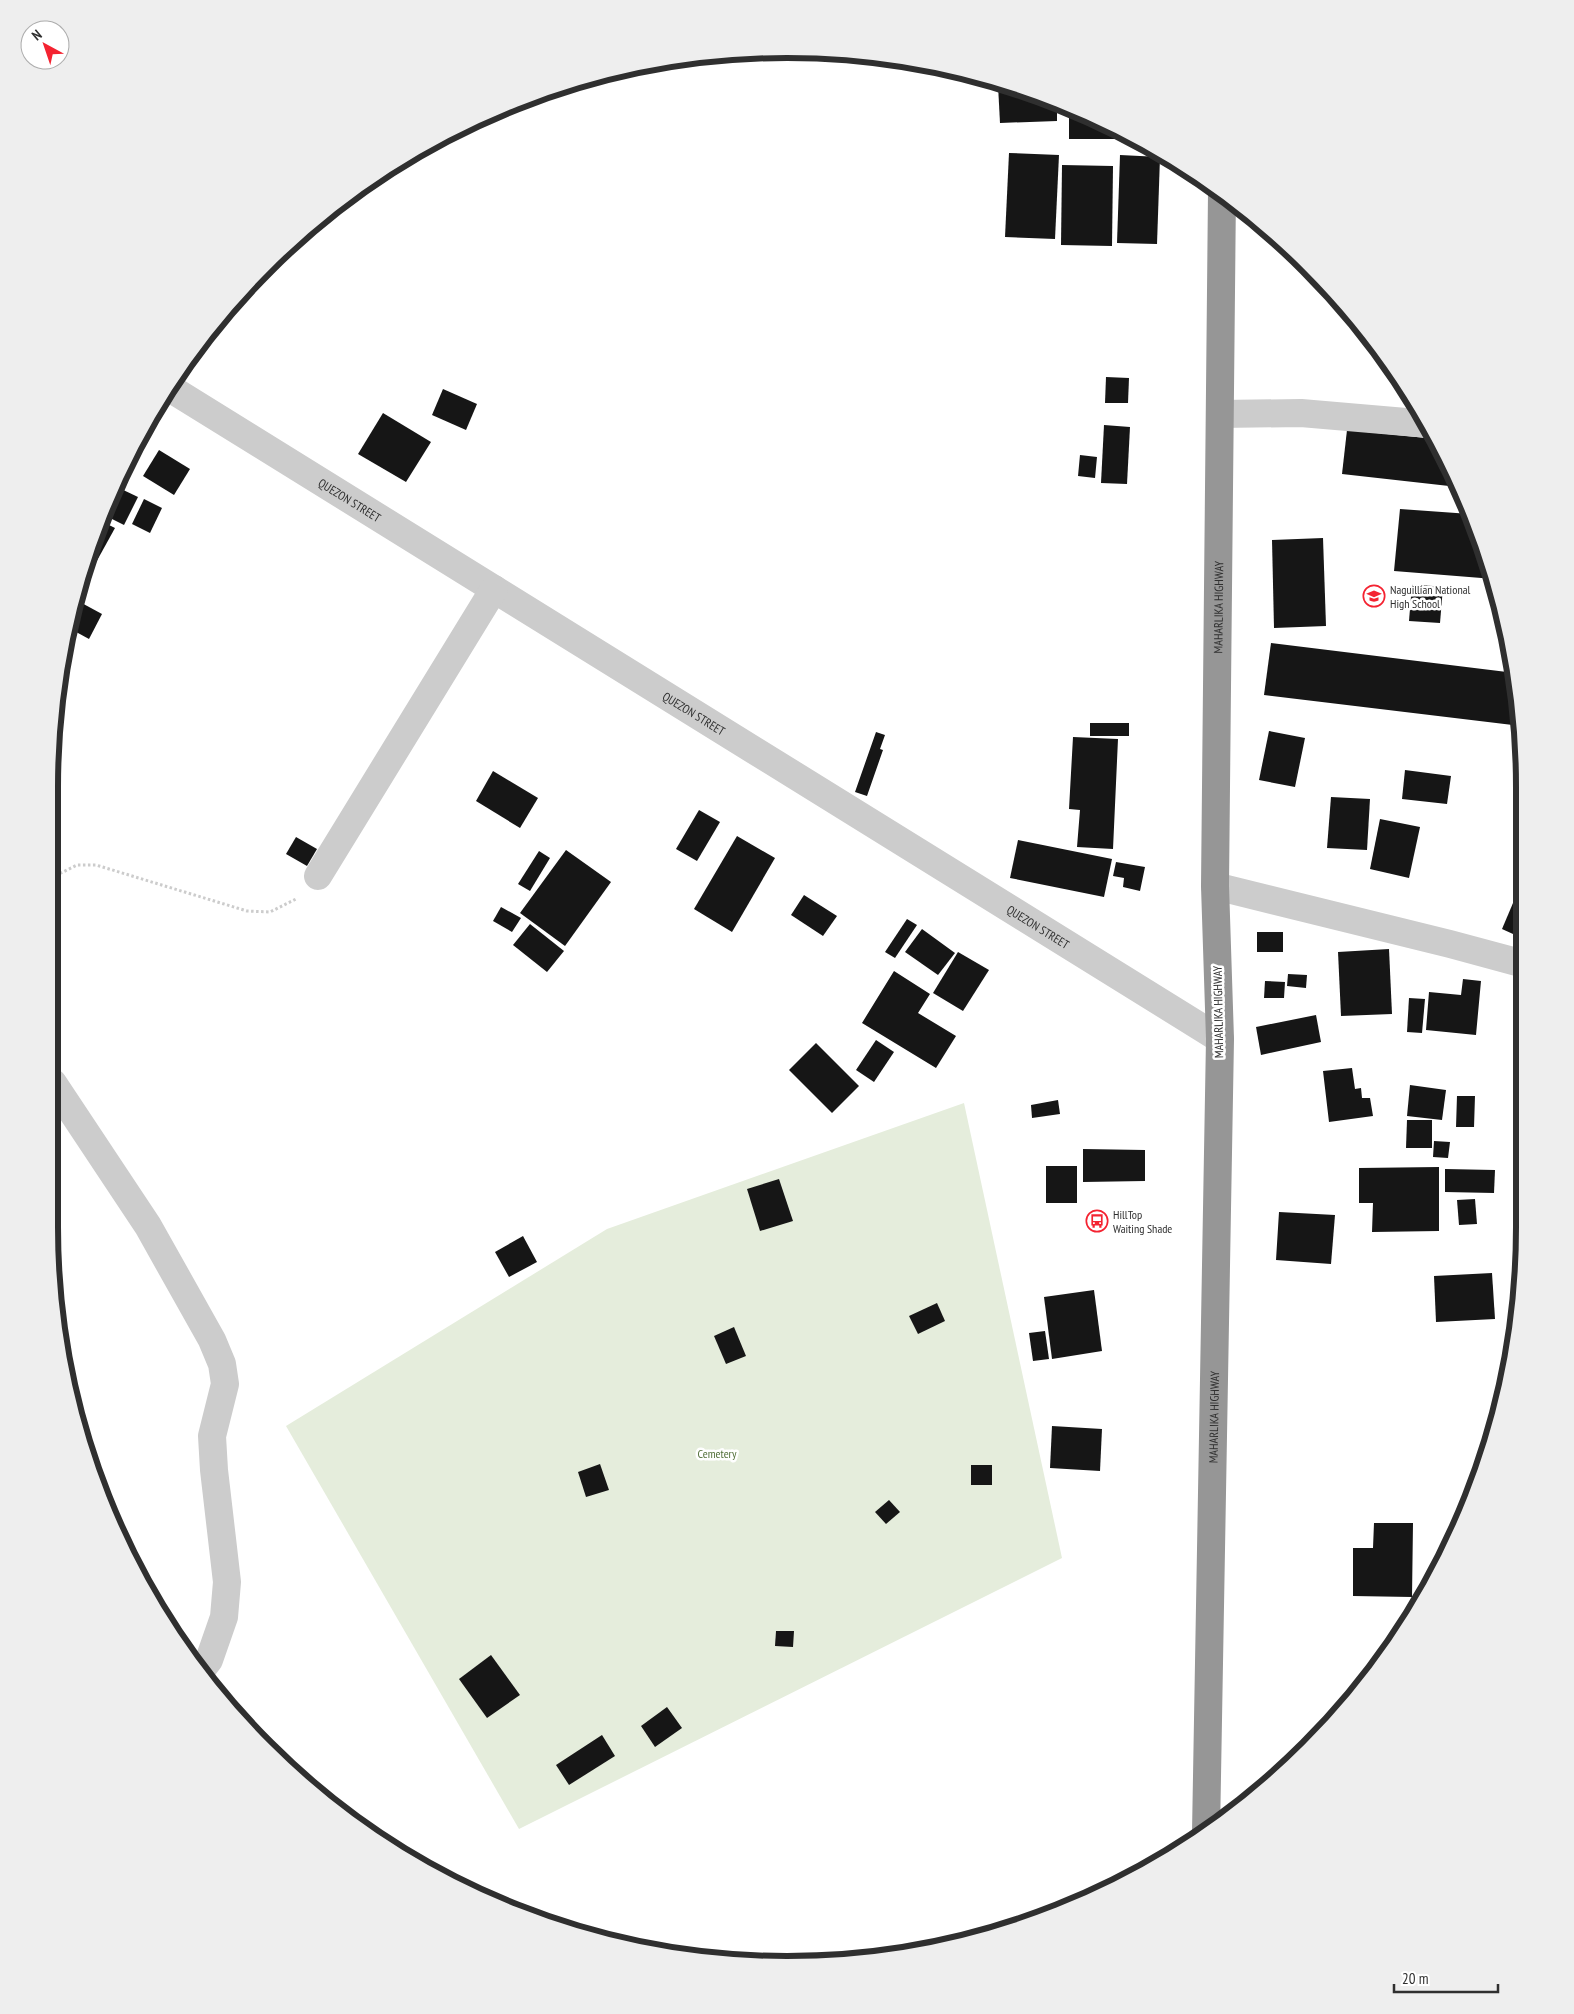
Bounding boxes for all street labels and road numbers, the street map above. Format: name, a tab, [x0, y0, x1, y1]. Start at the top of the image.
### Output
street label: QUEZON STREET	[316, 475, 384, 525]
street label: MAHARLIKA HIGHWAY	[1210, 560, 1226, 653]
street label: QUEZON STREET	[660, 688, 729, 738]
street label: QUEZON STREET	[1004, 901, 1073, 952]
street label: MAHARLIKA HIGHWAY	[1210, 965, 1226, 1058]
street label: MAHARLIKA HIGHWAY	[1205, 1370, 1222, 1463]

